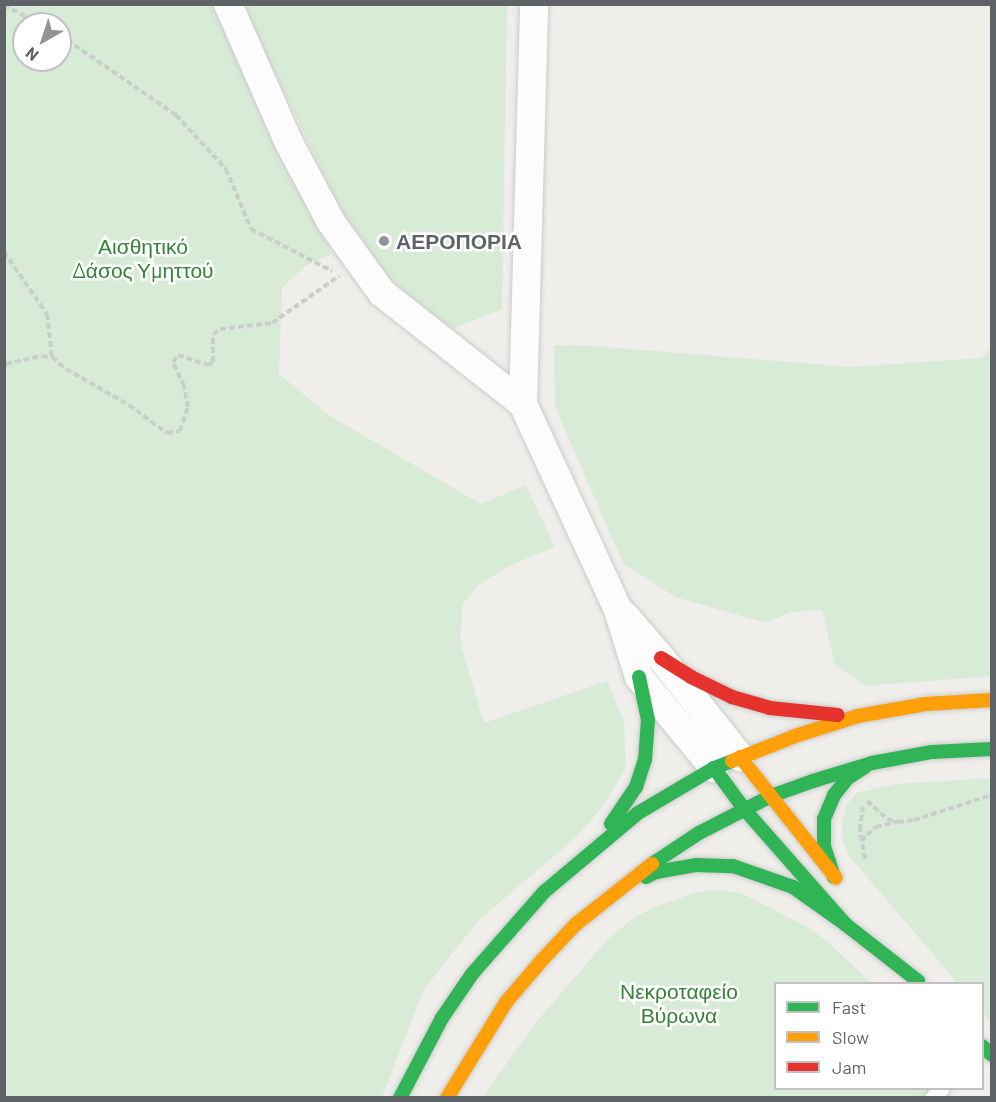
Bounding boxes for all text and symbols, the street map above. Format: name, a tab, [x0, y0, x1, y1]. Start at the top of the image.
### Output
north arrow	[12, 12, 72, 72]
text: N	[22, 44, 42, 66]
place label: ΑΕΡΟΠΟΡΙΑ	[396, 228, 522, 254]
park label: Αισθητικό Δάσος Υμηττού	[72, 233, 214, 283]
marker: ΑΕΡΟΠΟΡΙΑ	[377, 234, 391, 248]
park label: Νεκροταφείο Βύρωνα	[620, 978, 738, 1028]
legend	[774, 982, 984, 1090]
text: Fast	[832, 996, 866, 1018]
text: Slow	[832, 1026, 869, 1048]
text: Jam	[832, 1056, 866, 1078]

